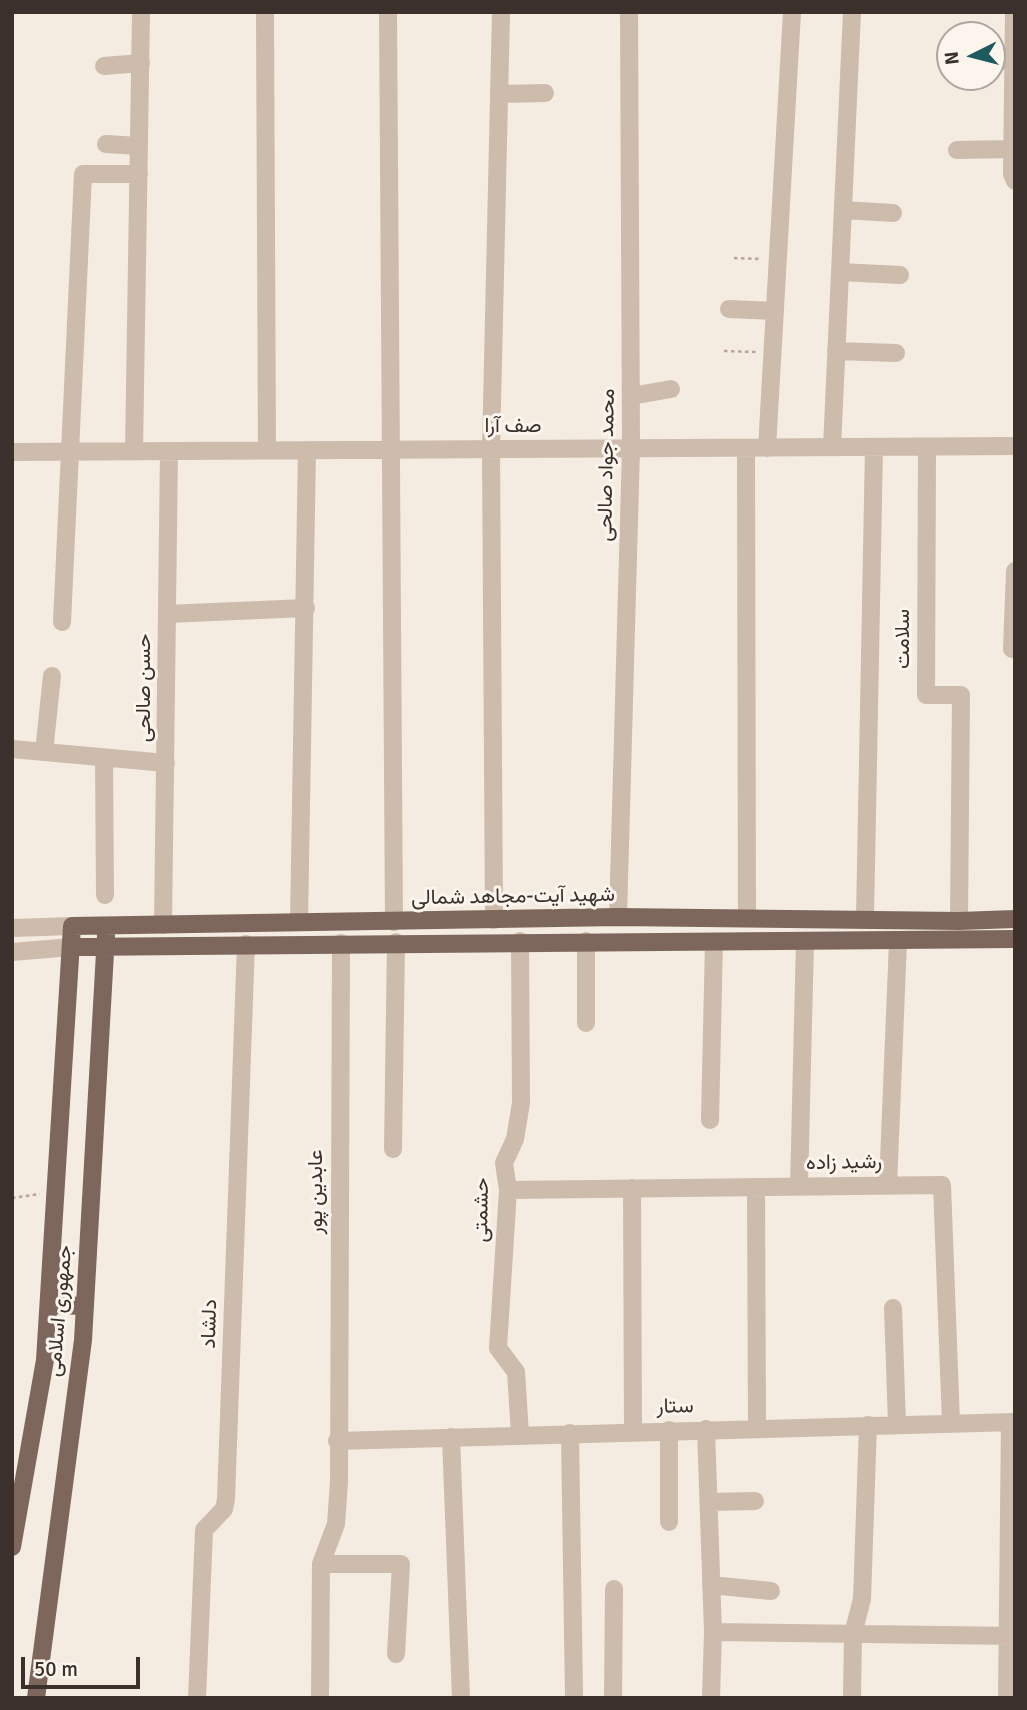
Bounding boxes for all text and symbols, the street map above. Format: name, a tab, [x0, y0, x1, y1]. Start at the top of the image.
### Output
north arrow	[936, 21, 1006, 91]
text: N	[939, 50, 965, 66]
street label: محمد جواد صالحی	[593, 388, 621, 542]
street label: صف آرا	[484, 413, 542, 439]
street label: سلامت	[890, 609, 916, 669]
street label: حسن صالحی	[131, 634, 157, 742]
street label: شهید آیت-مجاهد شمالی	[411, 883, 615, 911]
street label: عابدین پور	[303, 1149, 329, 1235]
street label: رشید زاده	[806, 1150, 882, 1176]
street label: حشمتی	[469, 1177, 495, 1243]
street label: جمهوری اسلامی	[42, 1244, 78, 1378]
street label: دلشاد	[197, 1299, 223, 1349]
street label: ستار	[656, 1394, 694, 1420]
scale bar	[24, 1644, 144, 1688]
text: 50 m	[34, 1656, 78, 1682]

